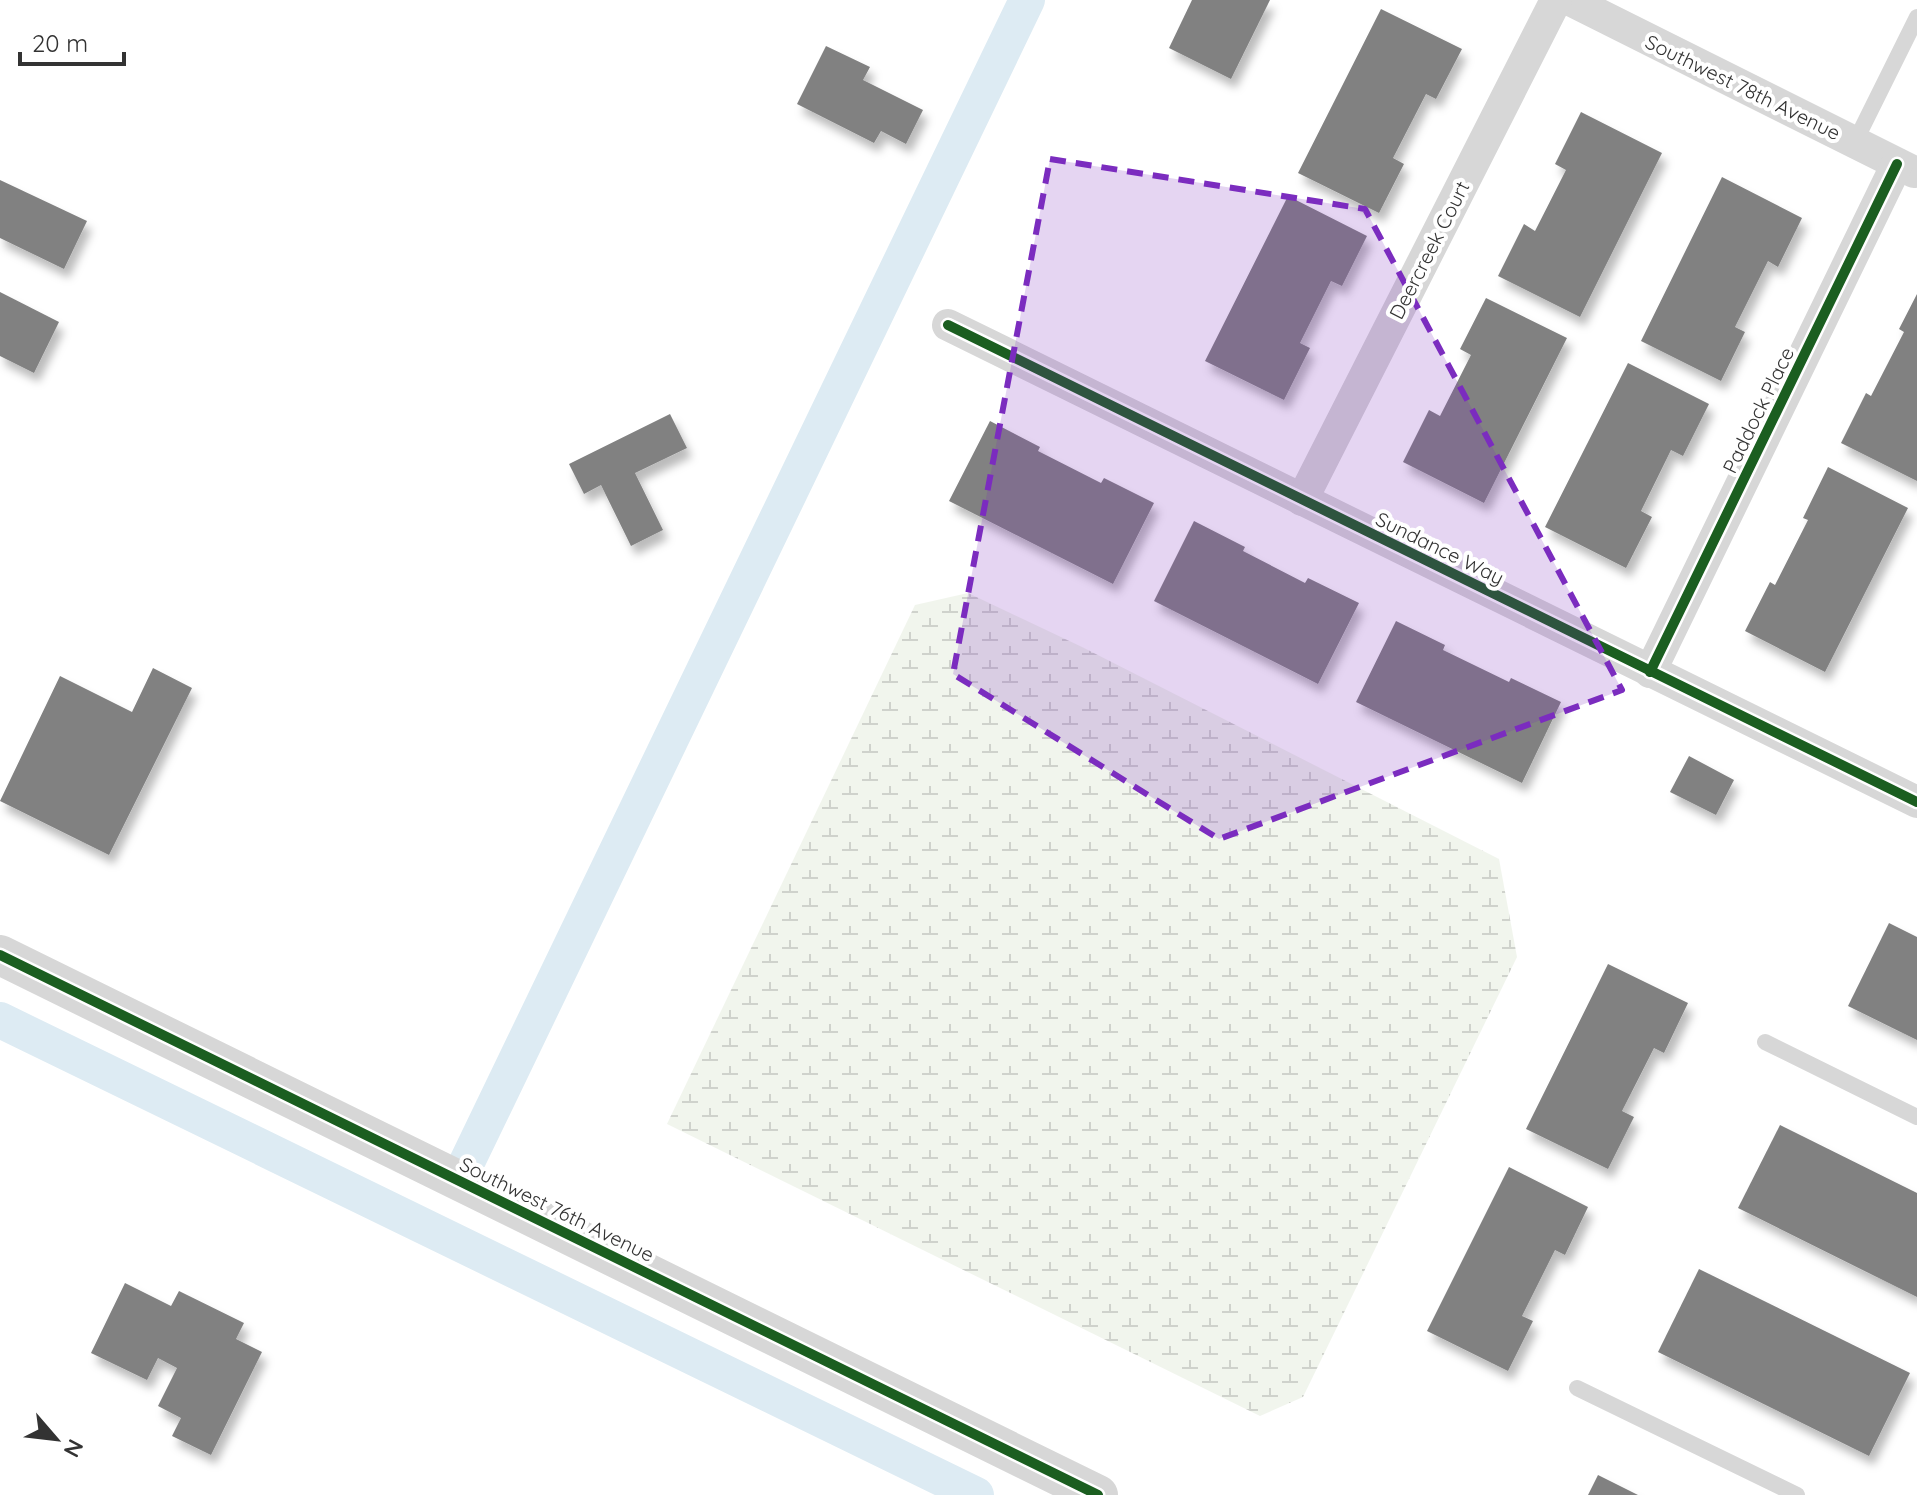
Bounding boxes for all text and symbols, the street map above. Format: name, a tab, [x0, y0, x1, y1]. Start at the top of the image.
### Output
scale bar	[20, 16, 124, 66]
text: 20 m	[32, 28, 88, 58]
street label: Southwest 78th Avenue	[1641, 29, 1845, 145]
street label: Deercreek Court	[1383, 177, 1475, 323]
street label: Paddock Place	[1717, 343, 1799, 477]
street label: Sundance Way	[1372, 506, 1508, 590]
street label: Southwest 76th Avenue	[456, 1151, 658, 1267]
north arrow	[16, 1399, 96, 1479]
text: N	[58, 1435, 90, 1462]

